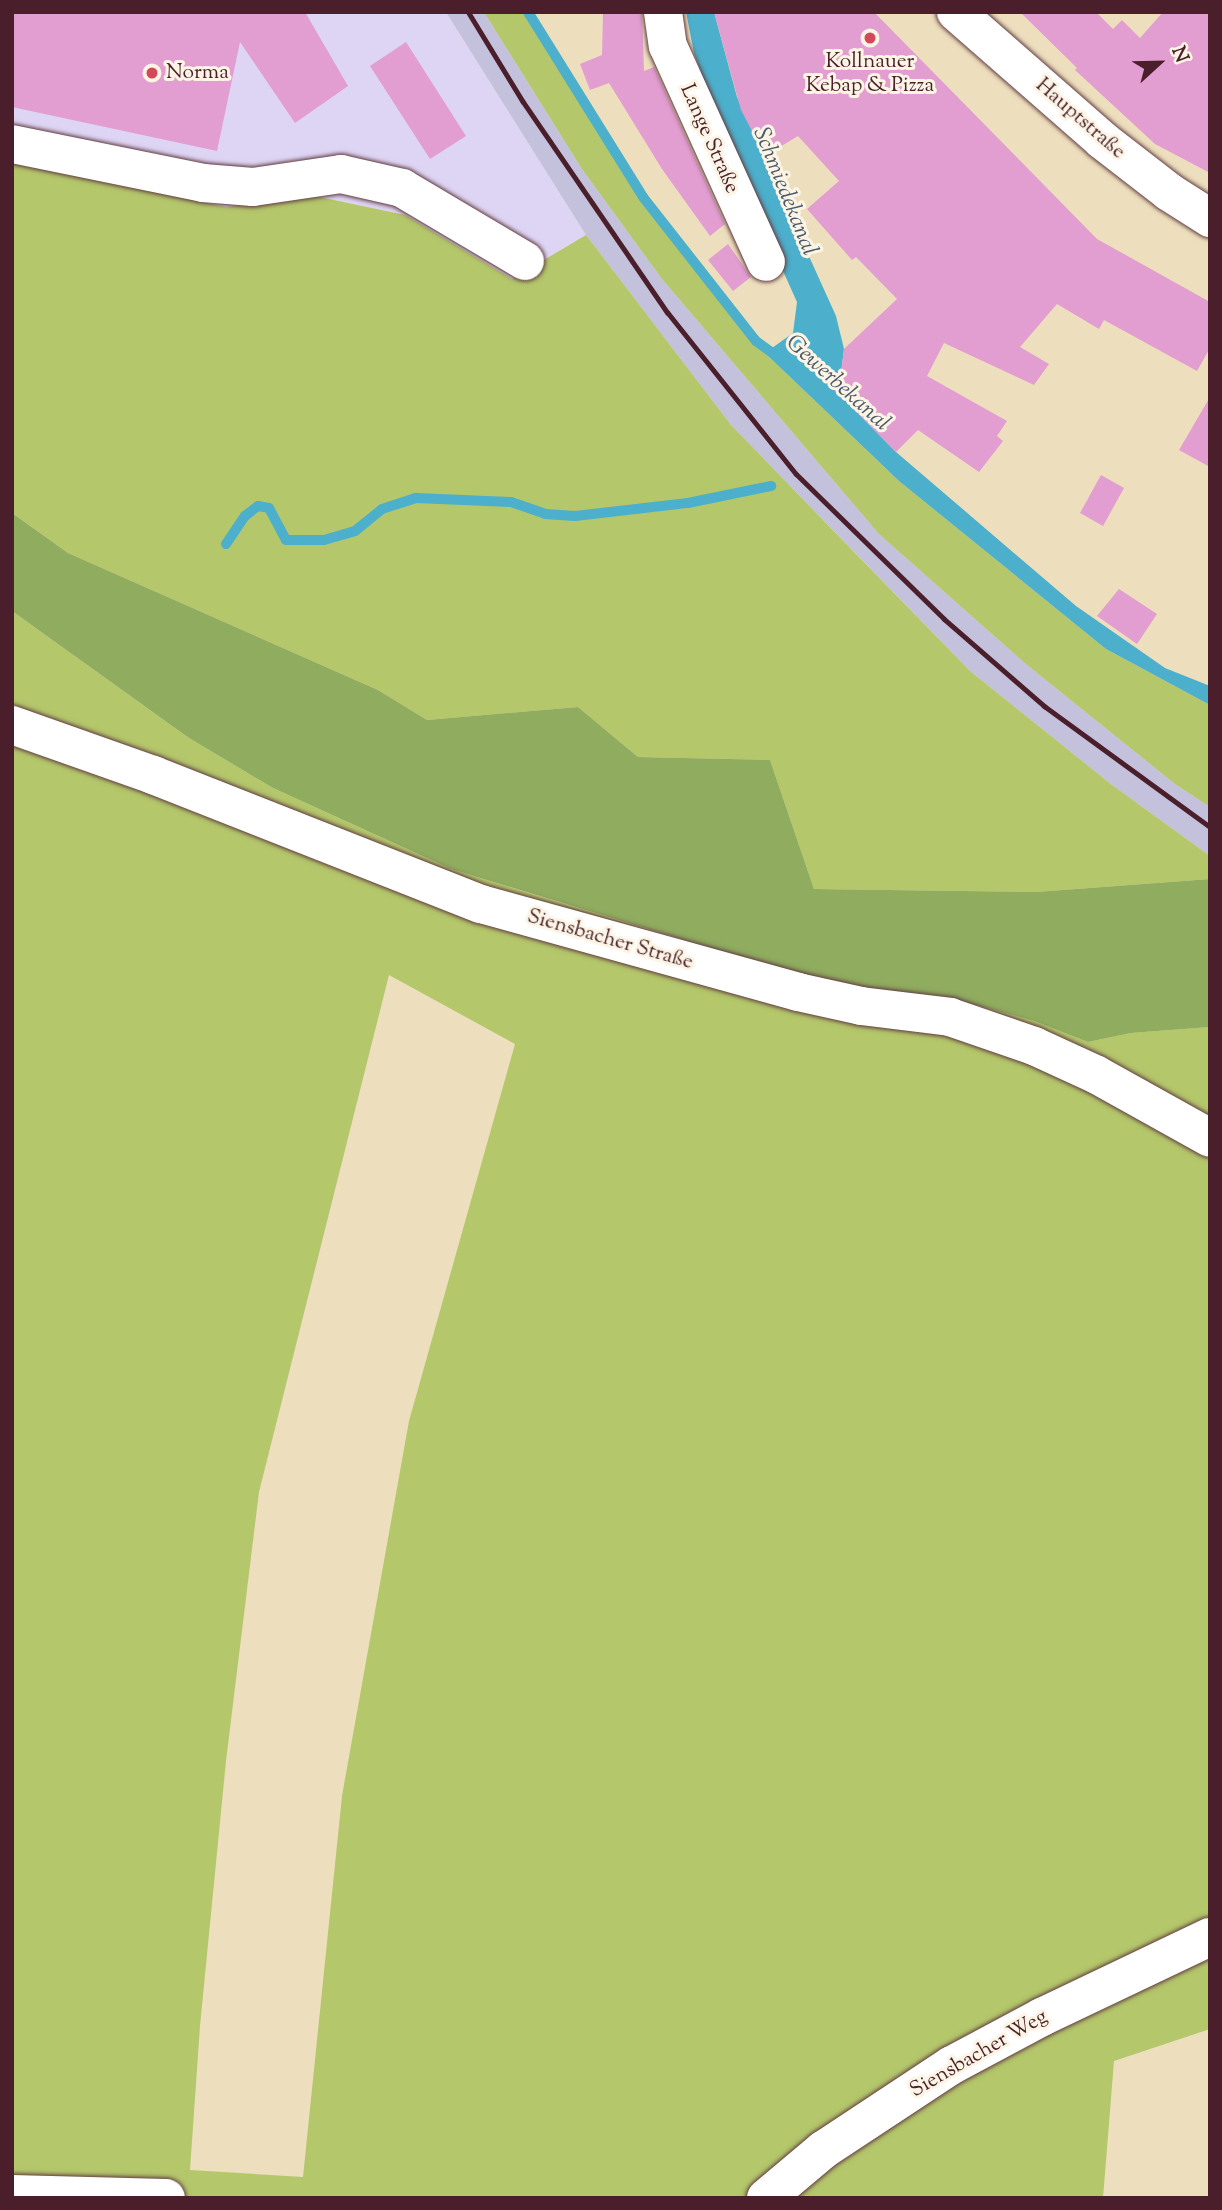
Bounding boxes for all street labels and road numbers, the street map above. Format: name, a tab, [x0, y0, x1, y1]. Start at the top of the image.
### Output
street label: Hauptstraße	[1030, 73, 1130, 165]
street label: Lange Straße	[674, 80, 744, 198]
street label: Siensbacher Straße	[524, 904, 696, 976]
street label: Siensbacher Weg	[906, 2004, 1052, 2104]

